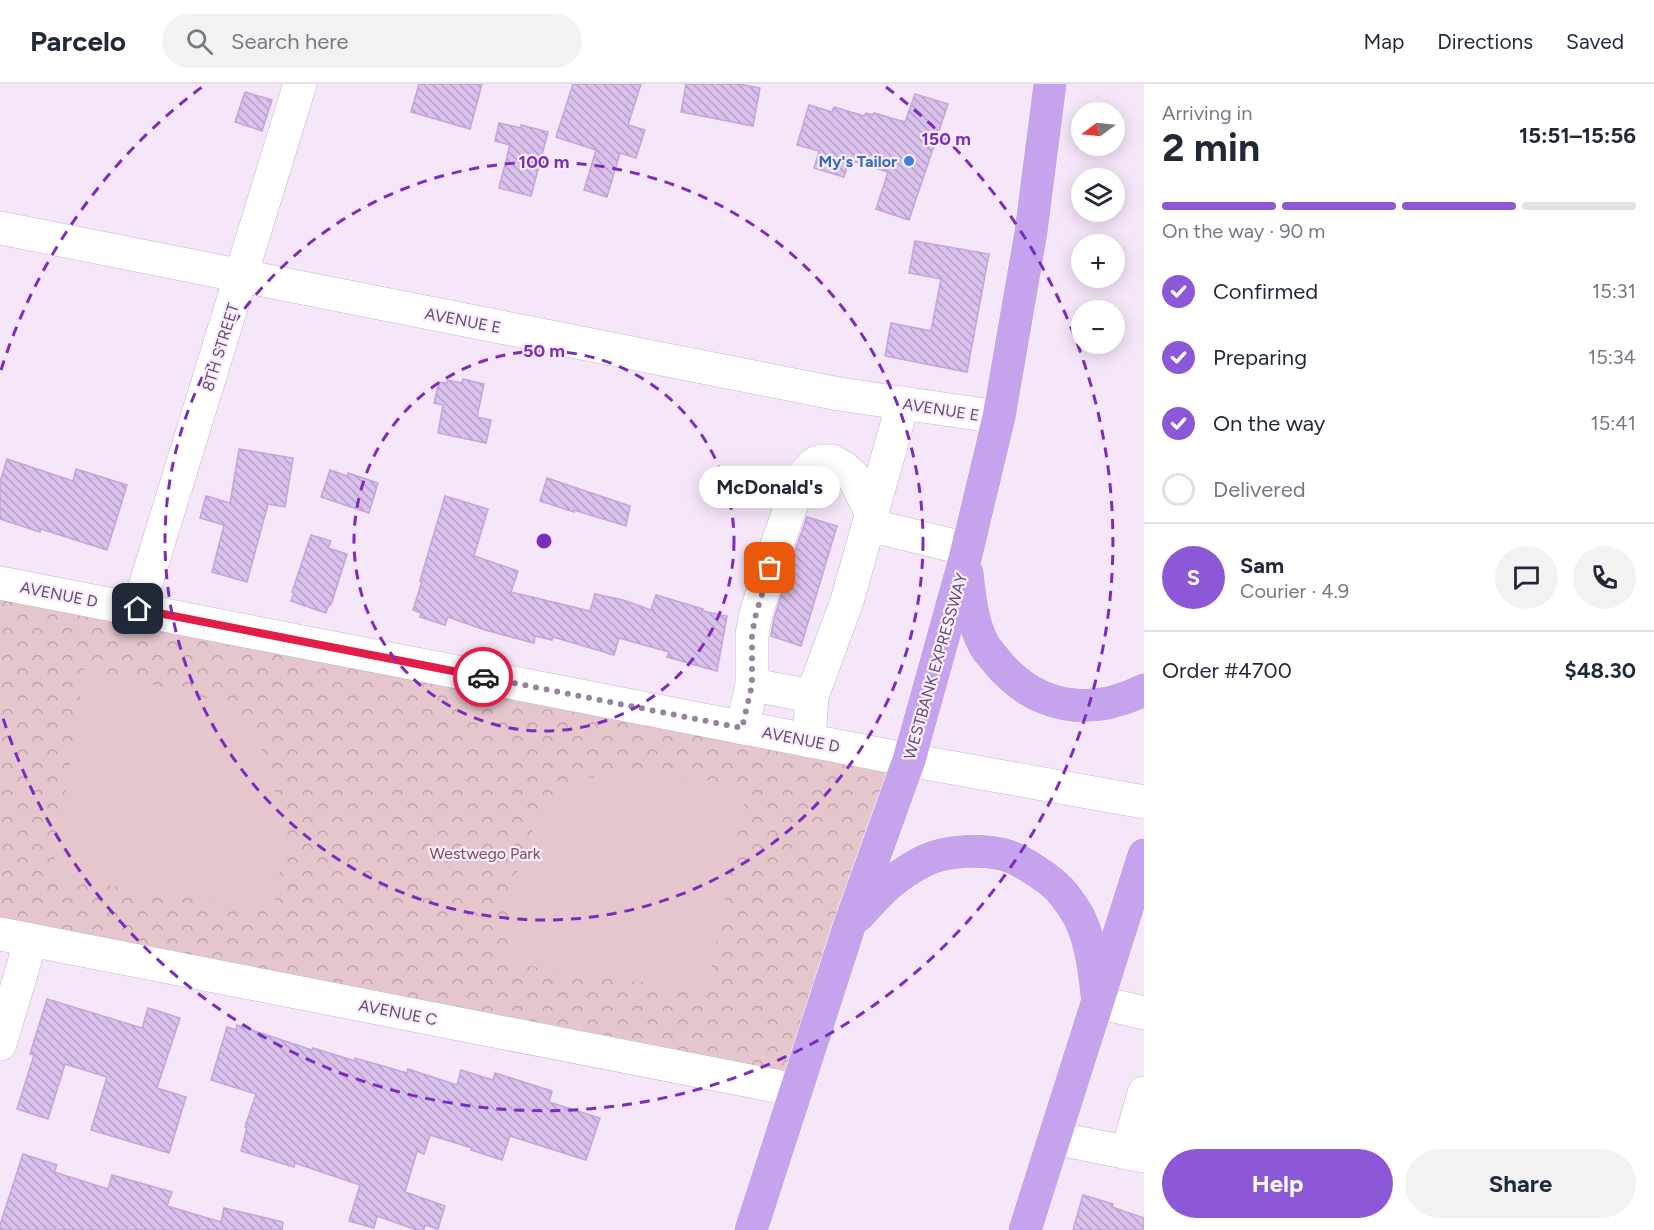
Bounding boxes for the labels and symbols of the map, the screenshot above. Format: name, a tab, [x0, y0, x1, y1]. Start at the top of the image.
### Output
north arrow	[1071, 102, 1125, 156]
text: 150 m	[921, 128, 971, 150]
text: 100 m	[519, 151, 569, 173]
place label: My's Tailor	[819, 152, 897, 171]
marker: My's Tailor	[902, 154, 916, 168]
street label: 8TH STREET	[198, 301, 243, 393]
street label: AVENUE E	[423, 304, 503, 337]
text: 50 m	[523, 340, 565, 362]
street label: AVENUE E	[901, 394, 981, 425]
callout: McDonald's	[700, 466, 840, 508]
centre of rings	[534, 531, 554, 551]
pin	[744, 542, 795, 593]
street label: WESTBANK EXPRESSWAY	[900, 570, 971, 762]
street label: AVENUE D	[18, 578, 99, 611]
pin	[112, 583, 163, 634]
courier	[453, 647, 513, 707]
street label: AVENUE D	[760, 723, 841, 756]
park label: Westwego Park	[429, 844, 541, 863]
street label: AVENUE C	[357, 996, 439, 1029]

